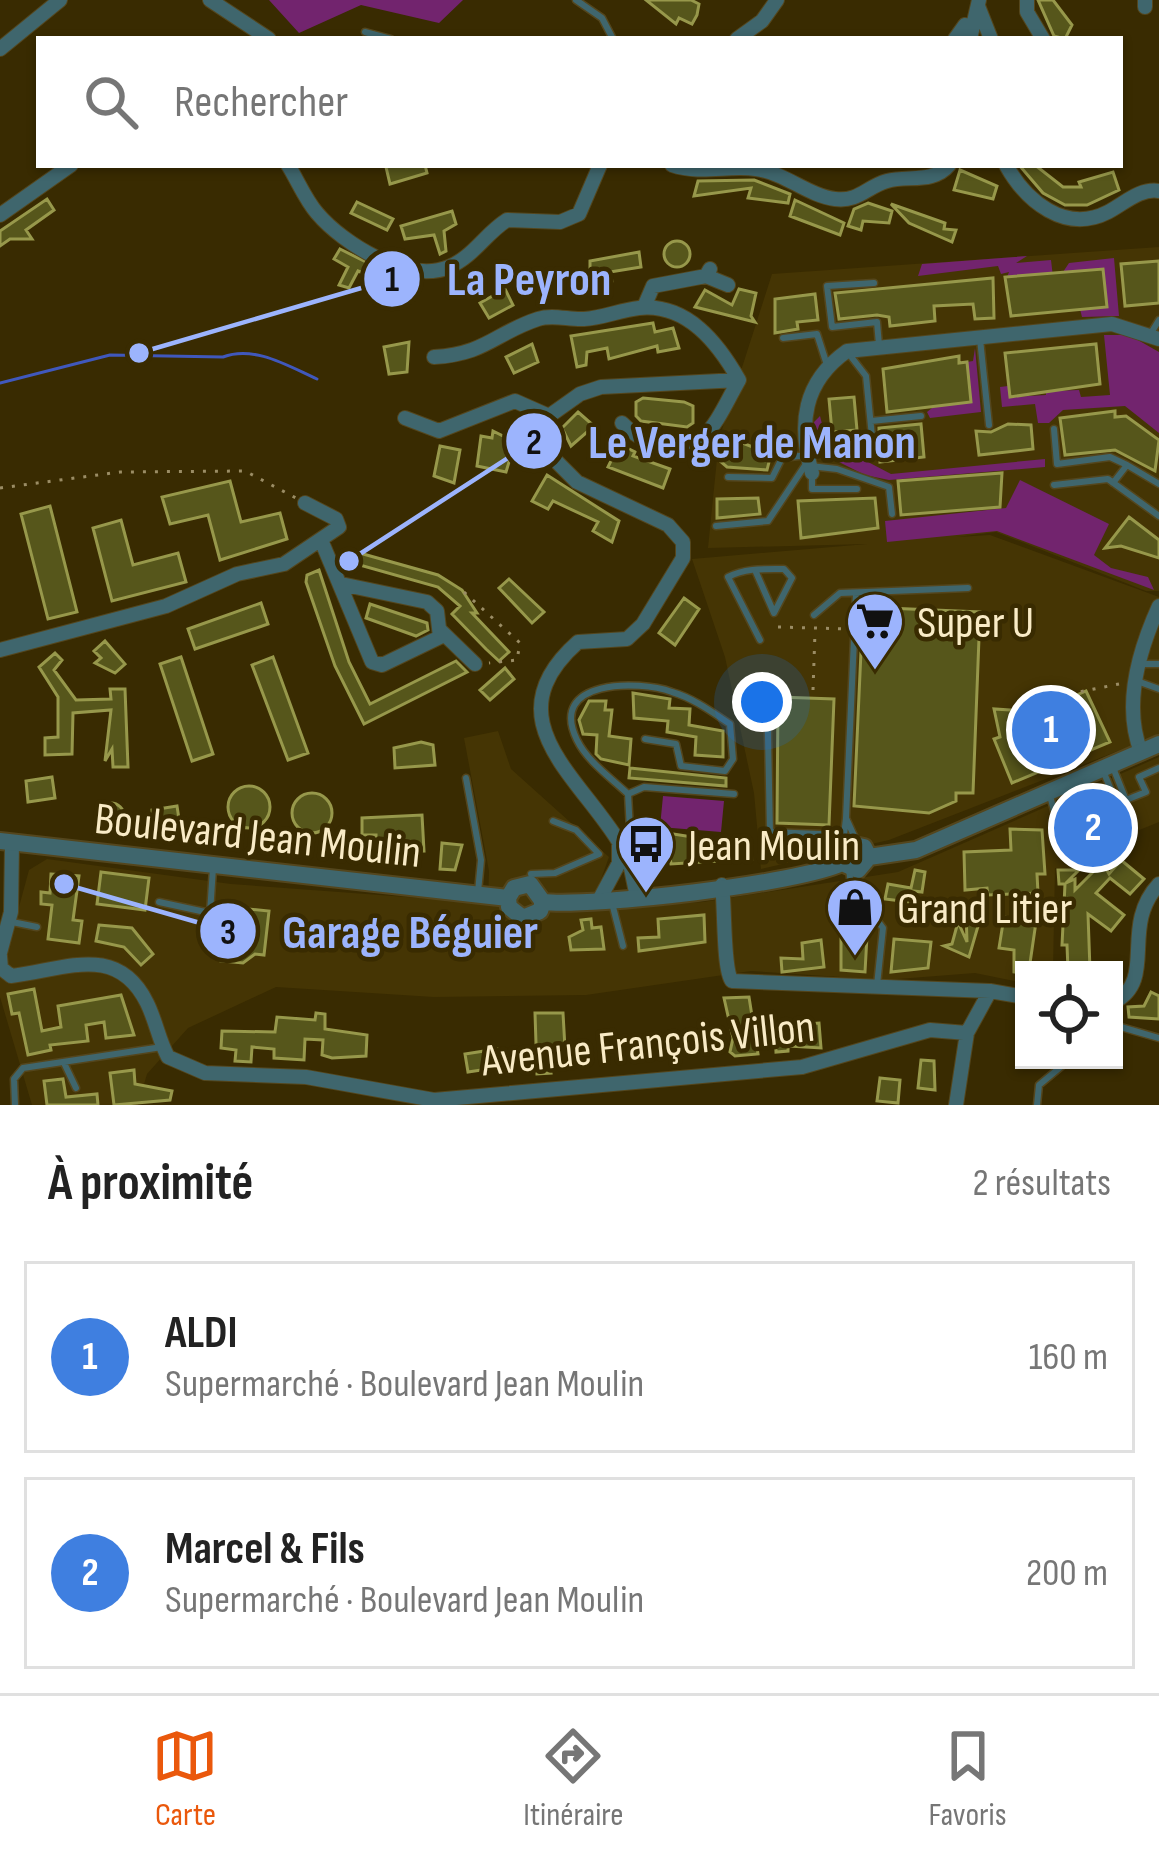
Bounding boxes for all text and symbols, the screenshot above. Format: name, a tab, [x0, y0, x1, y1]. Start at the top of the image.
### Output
search box	[36, 36, 1123, 168]
icon: search	[78, 69, 144, 135]
text: Rechercher	[174, 75, 348, 130]
callout: La Peyron	[362, 237, 635, 321]
text: La Peyron	[447, 252, 611, 309]
text: 1	[385, 259, 399, 302]
callout: Le Verger de Manon	[504, 399, 940, 483]
text: Le Verger de Manon	[588, 415, 916, 472]
text: 2	[526, 422, 542, 465]
supermarket icon: Super U	[844, 590, 906, 672]
place label: Super U	[917, 596, 1034, 651]
your location	[732, 672, 792, 732]
pin: 1	[1012, 685, 1090, 775]
pin: 2	[1054, 783, 1132, 873]
street label: Boulevard Jean Moulin	[92, 792, 424, 881]
bus stop icon: Jean Moulin	[615, 813, 677, 895]
place label: Jean Moulin	[687, 819, 860, 874]
shop icon: Grand Litier	[824, 876, 886, 958]
place label: Grand Litier	[897, 882, 1072, 937]
callout: Garage Béguier	[198, 889, 562, 973]
text: Garage Béguier	[282, 905, 538, 962]
text: 3	[220, 912, 236, 955]
map controls	[1015, 961, 1123, 1069]
button: locate	[1015, 961, 1123, 1069]
street label: Avenue François Villon	[478, 1000, 817, 1089]
text: À proximité	[48, 1153, 253, 1214]
text: 2 résultats	[973, 1160, 1111, 1207]
text: ALDI	[165, 1306, 237, 1361]
text: 1	[82, 1334, 98, 1381]
text: 160 m	[1029, 1334, 1108, 1381]
text: Supermarché · Boulevard Jean Moulin	[165, 1361, 644, 1408]
text: Marcel & Fils	[165, 1522, 365, 1577]
text: 2	[81, 1550, 99, 1597]
text: 200 m	[1026, 1550, 1108, 1597]
text: Supermarché · Boulevard Jean Moulin	[165, 1577, 644, 1624]
tab: Carte	[152, 1723, 218, 1835]
tab: Itinéraire	[523, 1723, 624, 1835]
tab: Favoris	[928, 1723, 1007, 1835]

